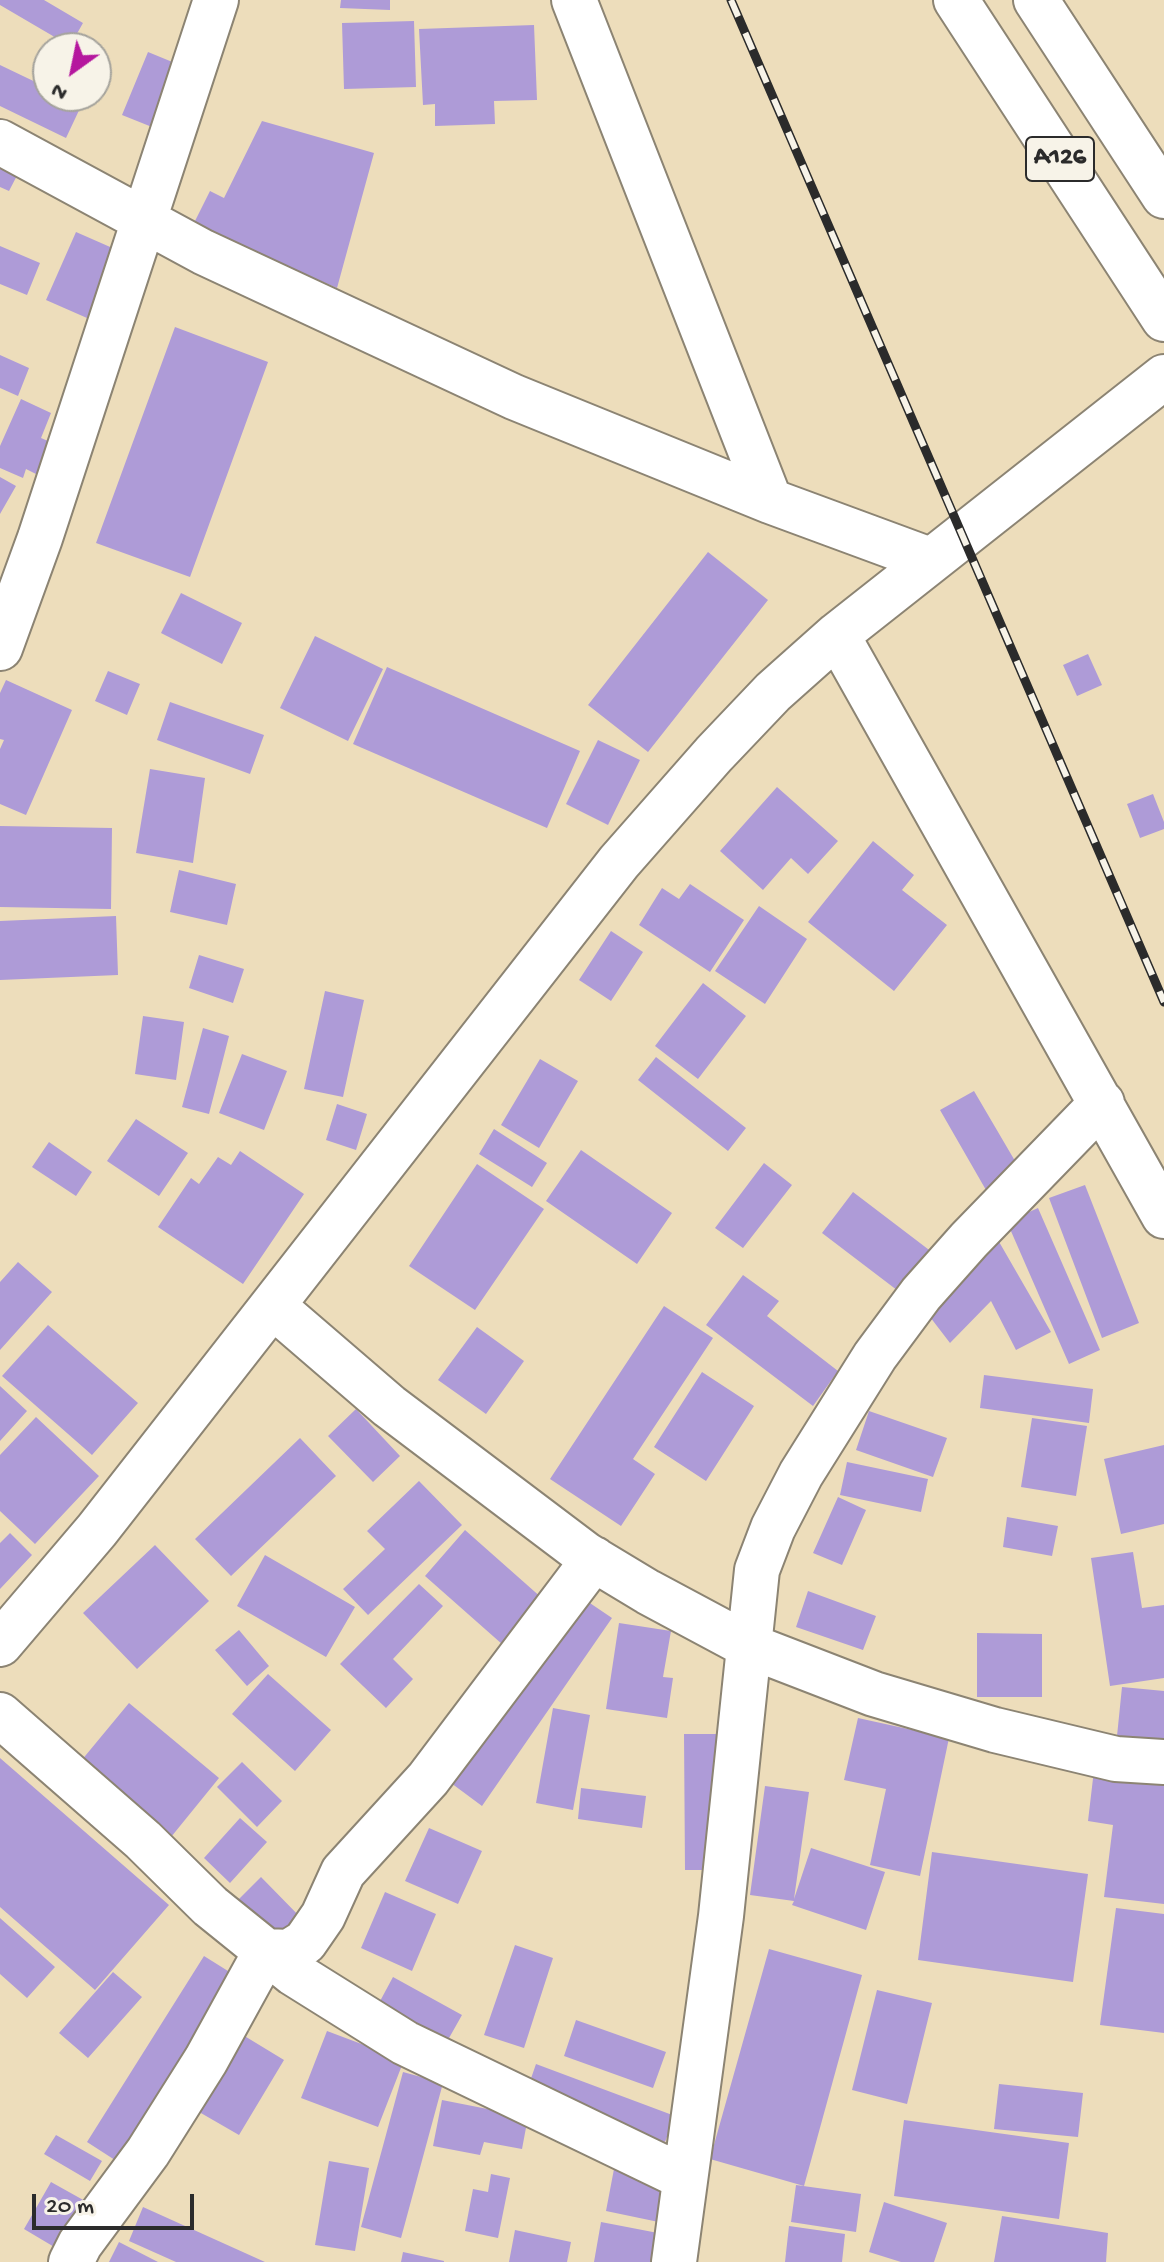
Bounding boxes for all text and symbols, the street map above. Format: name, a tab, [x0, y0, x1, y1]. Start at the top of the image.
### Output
north arrow	[32, 32, 112, 112]
text: N	[47, 76, 73, 105]
road number: A126	[1026, 137, 1094, 181]
scale bar	[36, 2178, 198, 2228]
text: 20 m	[46, 2193, 94, 2222]

